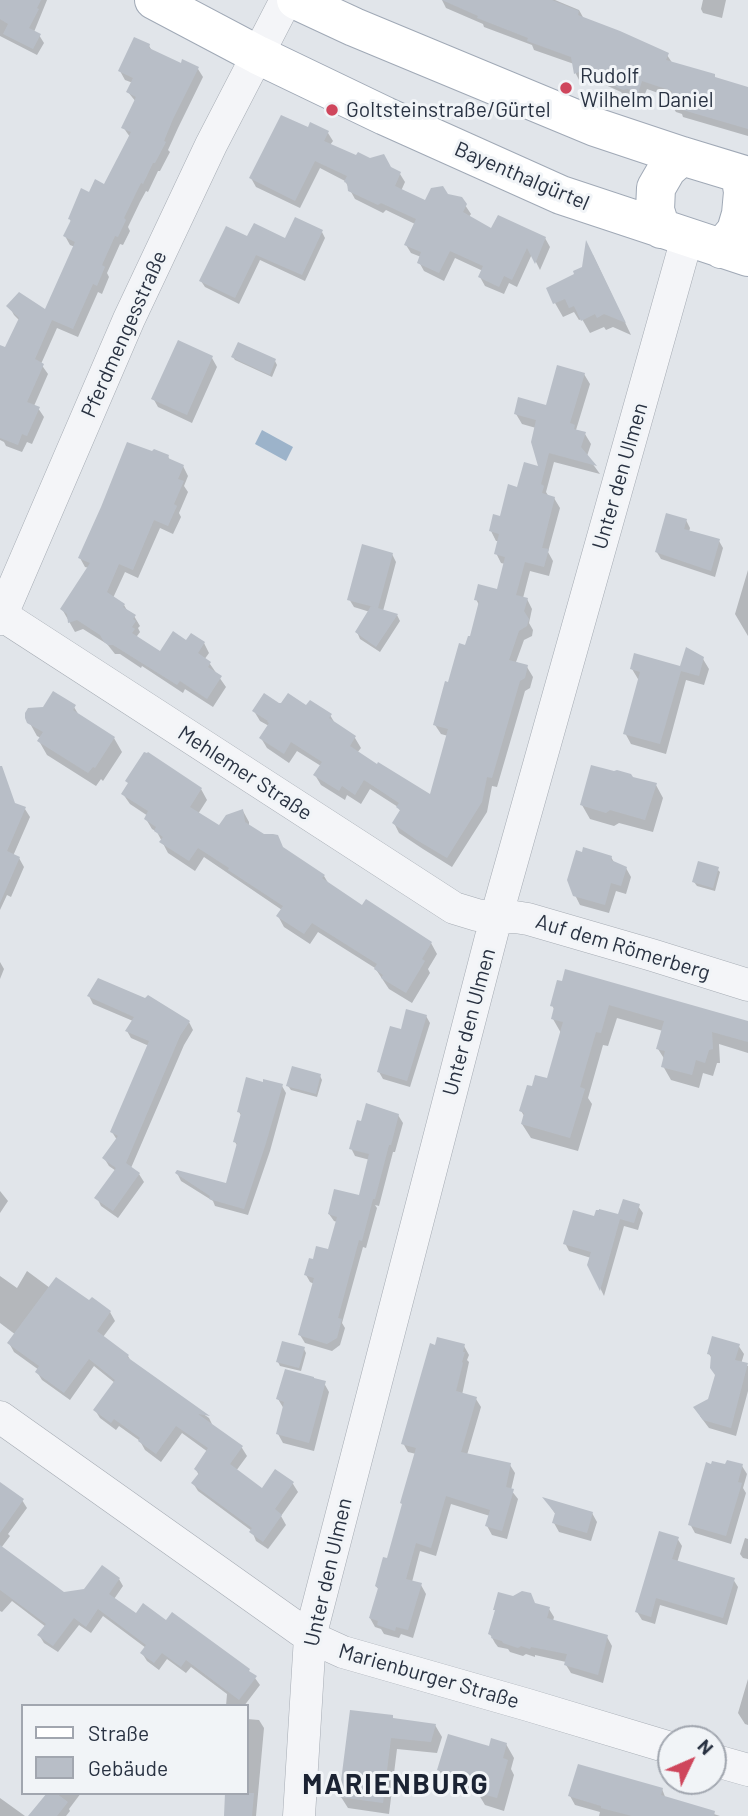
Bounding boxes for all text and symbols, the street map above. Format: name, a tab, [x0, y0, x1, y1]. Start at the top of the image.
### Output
place label: Rudolf Wilhelm Daniel	[580, 63, 714, 113]
marker: Rudolf Wilhelm Daniel	[558, 80, 574, 96]
place label: Goltsteinstraße/Gürtel	[346, 97, 551, 123]
marker: Goltsteinstraße/Gürtel	[324, 102, 340, 118]
street label: Bayenthalgürtel	[451, 136, 593, 216]
street label: Pferdmengesstraße	[76, 247, 172, 421]
street label: Unter den Ulmen	[587, 400, 653, 552]
street label: Mehlemer Straße	[173, 720, 317, 826]
street label: Auf dem Römerberg	[533, 908, 713, 986]
street label: Unter den Ulmen	[437, 946, 501, 1098]
street label: Unter den Ulmen	[299, 1495, 357, 1649]
street label: Marienburger Straße	[336, 1638, 522, 1714]
legend	[21, 1704, 248, 1795]
text: Straße	[88, 1720, 149, 1745]
north arrow	[657, 1725, 727, 1795]
text: N	[693, 1734, 719, 1759]
text: Gebäude	[88, 1755, 168, 1780]
district label: MARIENBURG	[304, 1768, 488, 1802]

